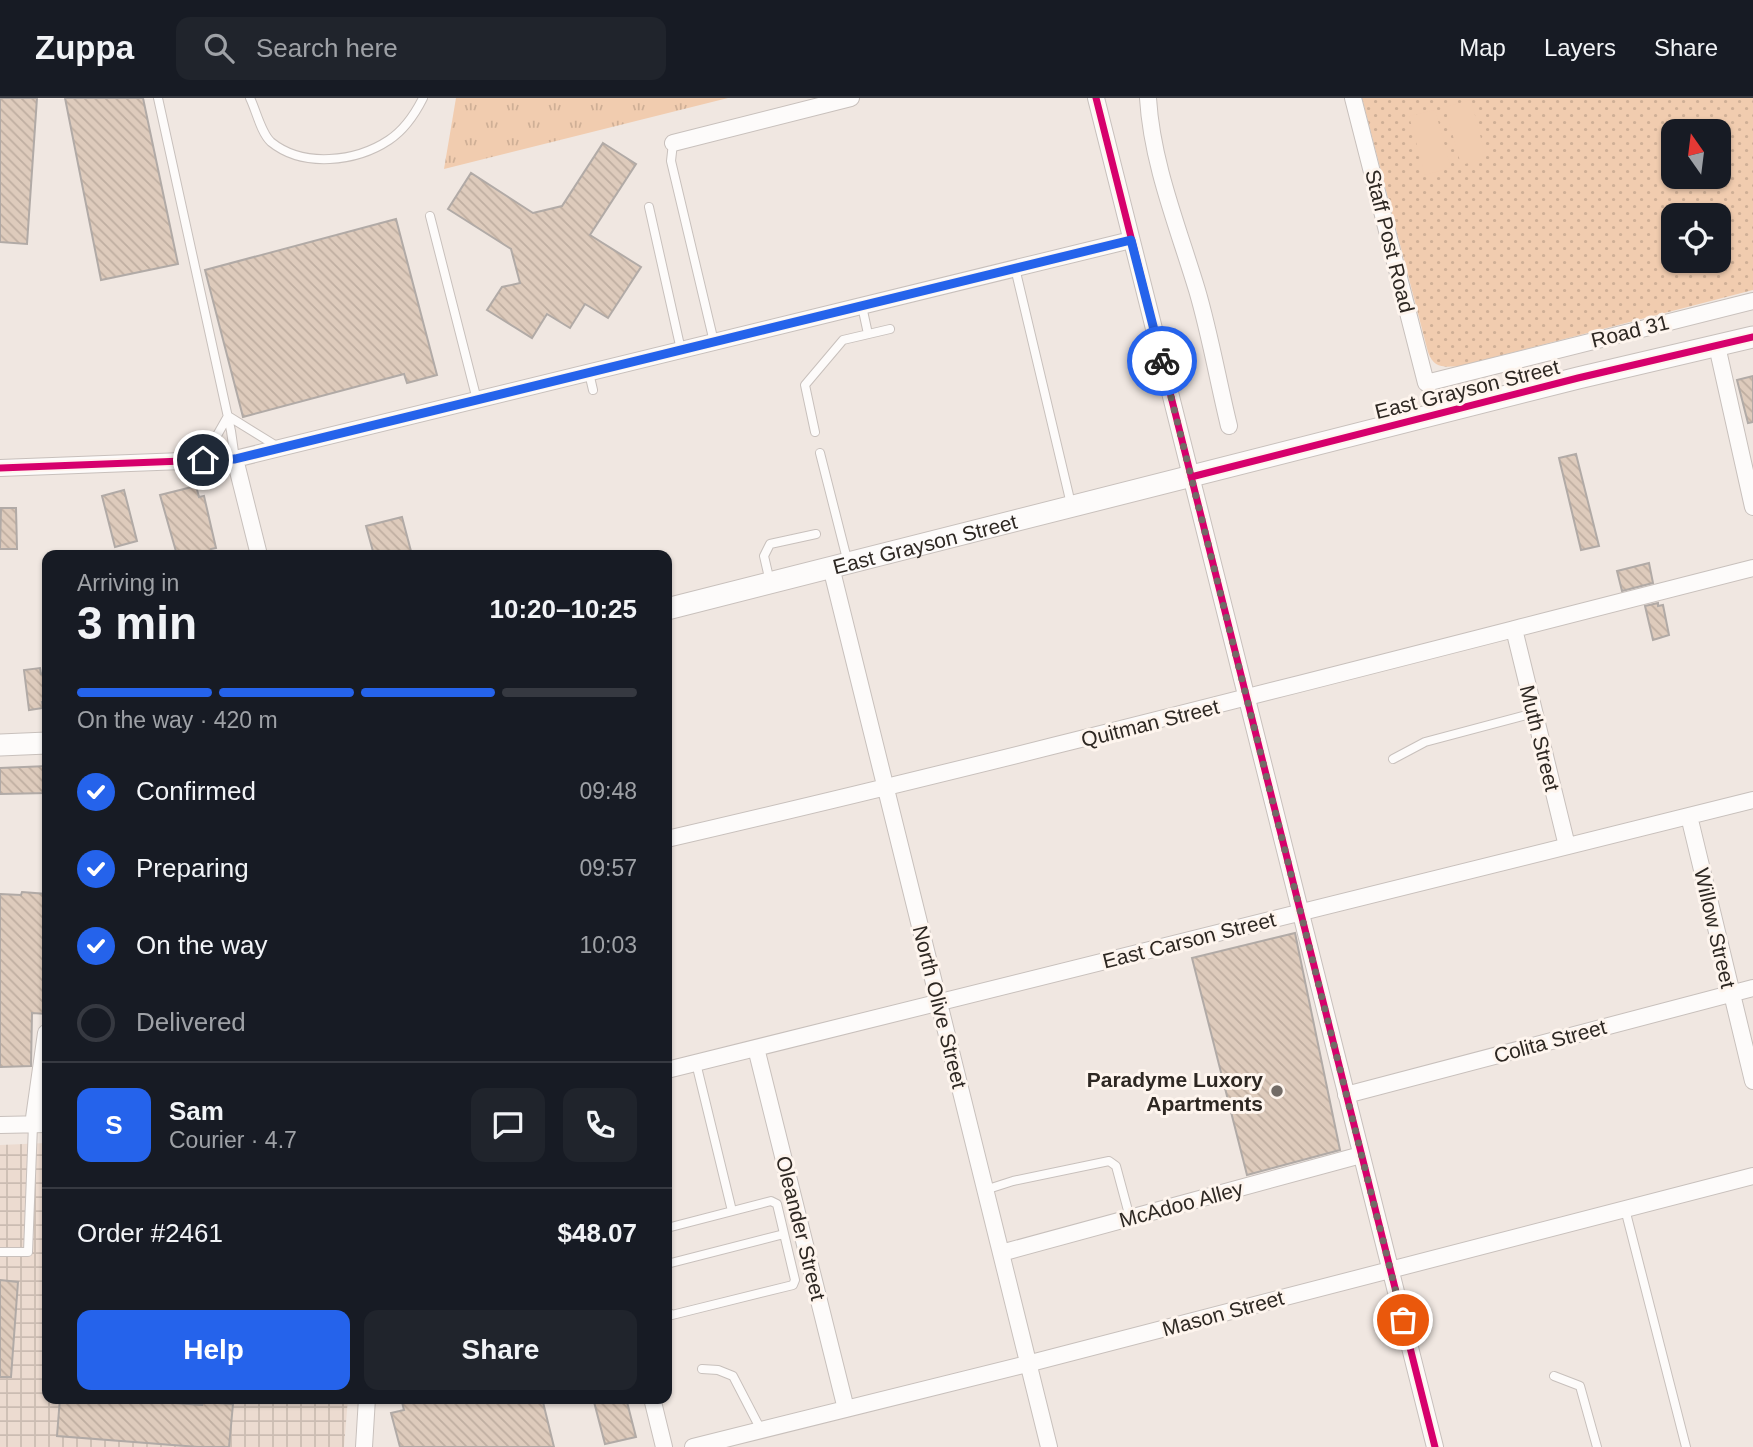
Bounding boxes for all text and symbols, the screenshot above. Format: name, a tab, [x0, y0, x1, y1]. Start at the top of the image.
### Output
search box	[176, 17, 666, 80]
text: Zuppa	[35, 29, 134, 66]
icon: search	[200, 29, 238, 67]
text: Search here	[256, 33, 398, 63]
text: Map	[1459, 34, 1506, 61]
text: Layers	[1544, 34, 1616, 61]
text: Share	[1654, 34, 1718, 61]
north arrow	[1661, 119, 1731, 189]
map controls	[1661, 119, 1731, 273]
street label: Staff Post Road	[1361, 167, 1419, 315]
button: locate	[1661, 203, 1731, 273]
street label: Road 31	[1589, 310, 1671, 352]
courier	[1127, 326, 1197, 396]
icon: bike	[1143, 342, 1181, 380]
street label: East Grayson Street	[1372, 355, 1562, 423]
pin	[173, 430, 233, 490]
icon: home	[184, 441, 222, 479]
street label: East Grayson Street	[830, 509, 1020, 578]
text: Arriving in	[77, 570, 179, 596]
text: 10:20–10:25	[490, 594, 637, 624]
text: 3 min	[77, 597, 197, 649]
street label: Muth Street	[1516, 683, 1564, 794]
street label: Quitman Street	[1079, 695, 1221, 751]
text: On the way · 420 m	[77, 707, 278, 733]
icon: check	[77, 773, 115, 811]
text: Confirmed	[136, 776, 256, 806]
text: 09:48	[579, 778, 637, 804]
icon: check	[77, 850, 115, 888]
text: Preparing	[136, 853, 249, 883]
text: 09:57	[579, 855, 637, 881]
street label: Willow Street	[1690, 866, 1740, 990]
street label: East Carson Street	[1100, 907, 1278, 973]
street label: North Olive Street	[909, 923, 971, 1091]
icon: check	[77, 927, 115, 965]
text: On the way	[136, 930, 268, 960]
text: 10:03	[579, 932, 637, 958]
text: Delivered	[136, 1007, 246, 1037]
street label: Colita Street	[1491, 1015, 1609, 1067]
place label: Paradyme Luxory Apartments	[1087, 1068, 1263, 1115]
marker: Paradyme Luxory Apartments	[1269, 1083, 1285, 1099]
button: chat	[471, 1088, 545, 1162]
button: phone	[563, 1088, 637, 1162]
text: Sam	[169, 1096, 224, 1126]
text: S	[105, 1110, 123, 1140]
text: Courier · 4.7	[169, 1127, 297, 1153]
street label: Oleander Street	[772, 1153, 830, 1303]
street label: McAdoo Alley	[1117, 1176, 1246, 1232]
text: Order #2461	[77, 1218, 223, 1248]
text: $48.07	[557, 1218, 637, 1248]
street label: Mason Street	[1160, 1286, 1286, 1340]
pin	[1373, 1290, 1433, 1350]
icon: bag	[1384, 1301, 1422, 1339]
button: Help	[77, 1310, 350, 1390]
button: Share	[364, 1310, 637, 1390]

